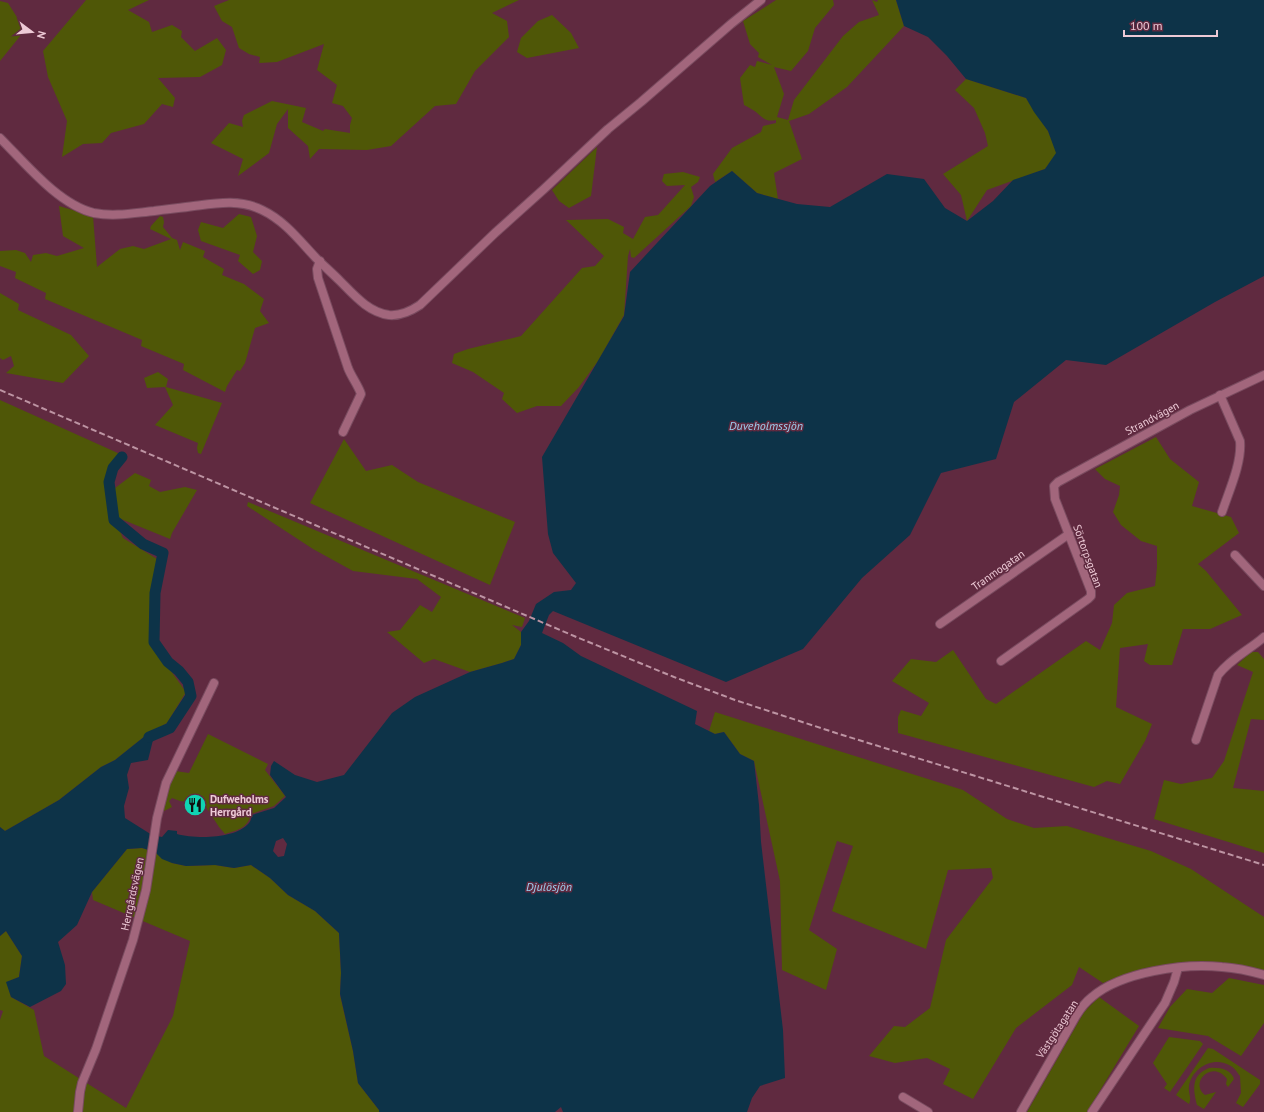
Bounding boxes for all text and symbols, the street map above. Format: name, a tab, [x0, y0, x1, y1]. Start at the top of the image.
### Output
north arrow	[12, 12, 52, 52]
scale bar	[1124, 12, 1217, 38]
text: 100 m	[1130, 18, 1163, 33]
text: N	[34, 29, 49, 40]
street label: Strandvägen	[1123, 398, 1181, 438]
water label: Duveholmssjön	[729, 418, 803, 433]
street label: Sörtorpsgatan	[1070, 523, 1106, 589]
street label: Tranmogatan	[969, 547, 1027, 593]
restaurant icon: Dufweholms Herrgård	[182, 792, 208, 818]
place label: Dufweholms Herrgård	[210, 792, 269, 819]
street label: Herrgårdsvägen	[117, 856, 147, 932]
water label: Djulösjön	[526, 879, 572, 894]
street label: Västgötagatan	[1032, 997, 1081, 1062]

